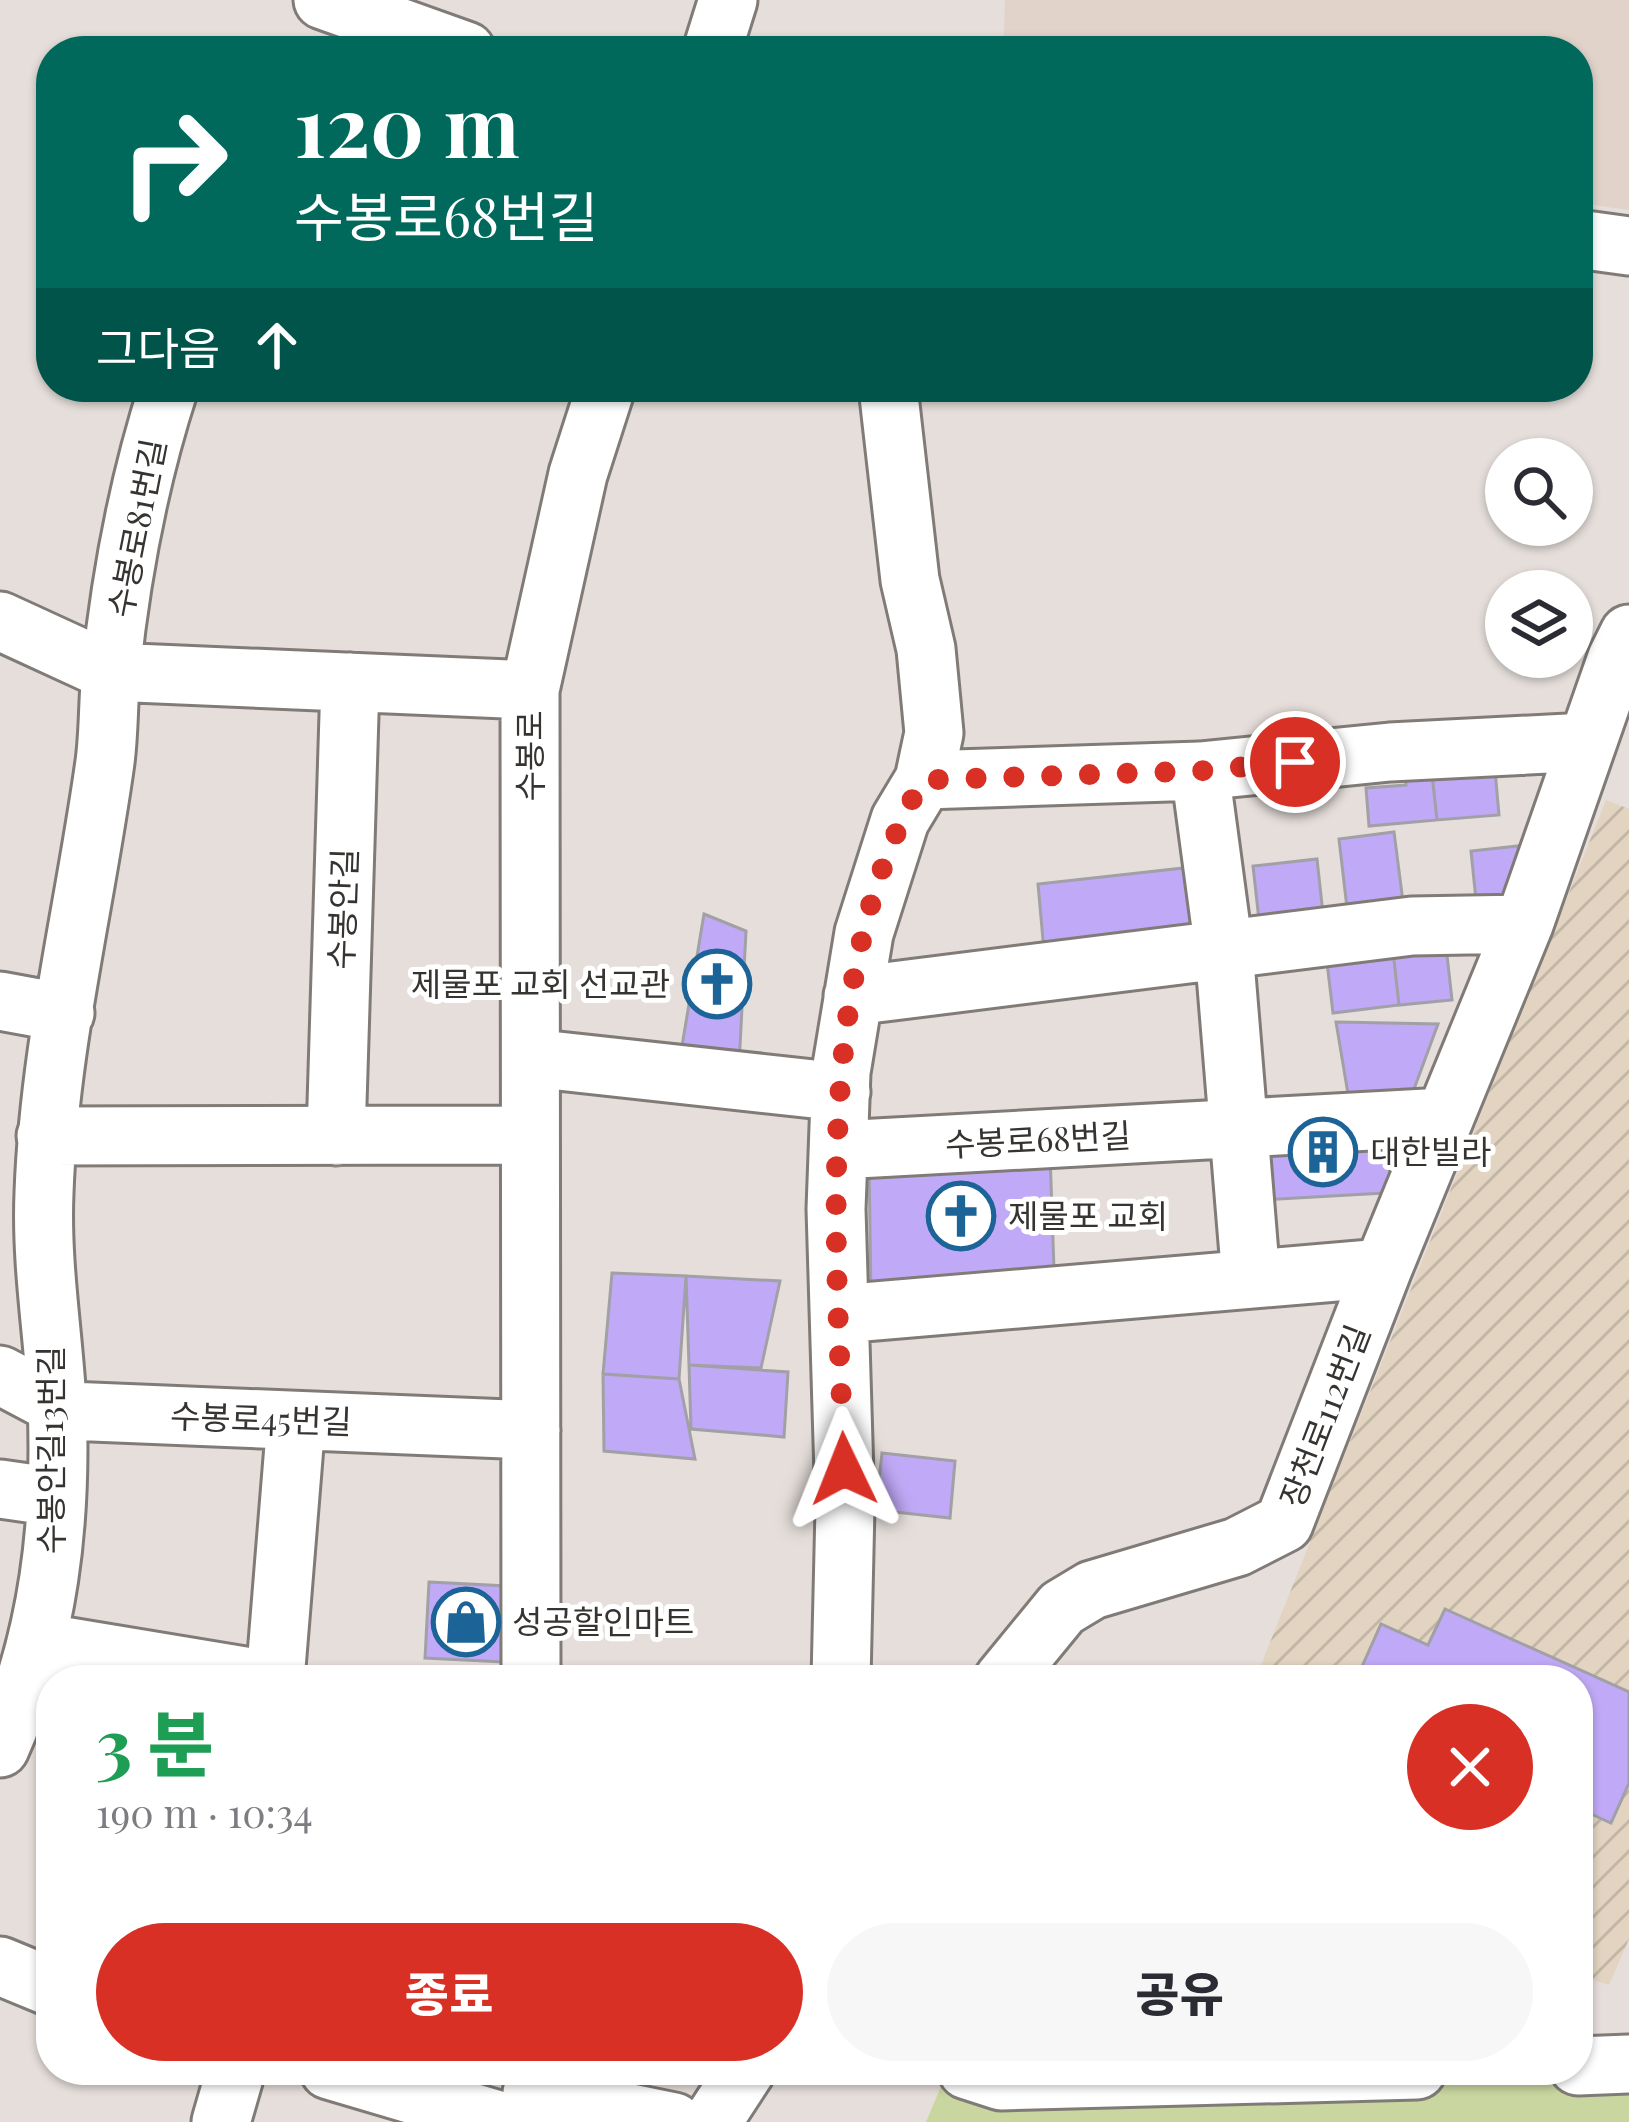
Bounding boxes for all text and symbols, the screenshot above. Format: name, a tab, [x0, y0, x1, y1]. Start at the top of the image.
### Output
text: 120 m	[294, 67, 520, 179]
icon: right	[96, 84, 252, 240]
text: 수봉로68번길	[294, 179, 598, 251]
icon: ahead	[244, 312, 310, 378]
text: 그다음	[96, 316, 220, 376]
street label: 수봉로81번길	[96, 434, 174, 621]
map controls	[1485, 438, 1593, 678]
button: search	[1485, 438, 1593, 546]
button: layers	[1485, 570, 1593, 678]
street label: 수봉로	[506, 710, 550, 802]
pin	[1244, 711, 1346, 813]
icon: arrive	[1262, 729, 1328, 795]
street label: 수봉안길	[317, 847, 365, 970]
church icon: 제물포 교회 선교관	[682, 949, 752, 1019]
place label: 제물포 교회 선교관	[411, 960, 670, 1004]
street label: 수봉로68번길	[944, 1111, 1132, 1165]
building icon: 대한빌라	[1288, 1117, 1358, 1187]
place label: 대한빌라	[1370, 1128, 1491, 1172]
church icon: 제물포 교회	[926, 1181, 996, 1251]
place label: 제물포 교회	[1008, 1192, 1168, 1236]
street label: 장천로112번길	[1268, 1318, 1378, 1513]
street label: 수봉안길13번길	[27, 1346, 71, 1554]
street label: 수봉로45번길	[169, 1392, 353, 1442]
position arrow	[781, 1406, 907, 1532]
shop icon: 성공할인마트	[431, 1587, 501, 1657]
place label: 성공할인마트	[512, 1598, 694, 1642]
text: 3 분	[96, 1693, 214, 1789]
button: close	[1407, 1704, 1533, 1830]
text: 190 m · 10:34	[96, 1786, 313, 1838]
button: 종료	[96, 1923, 803, 2061]
button: 공유	[827, 1923, 1533, 2061]

